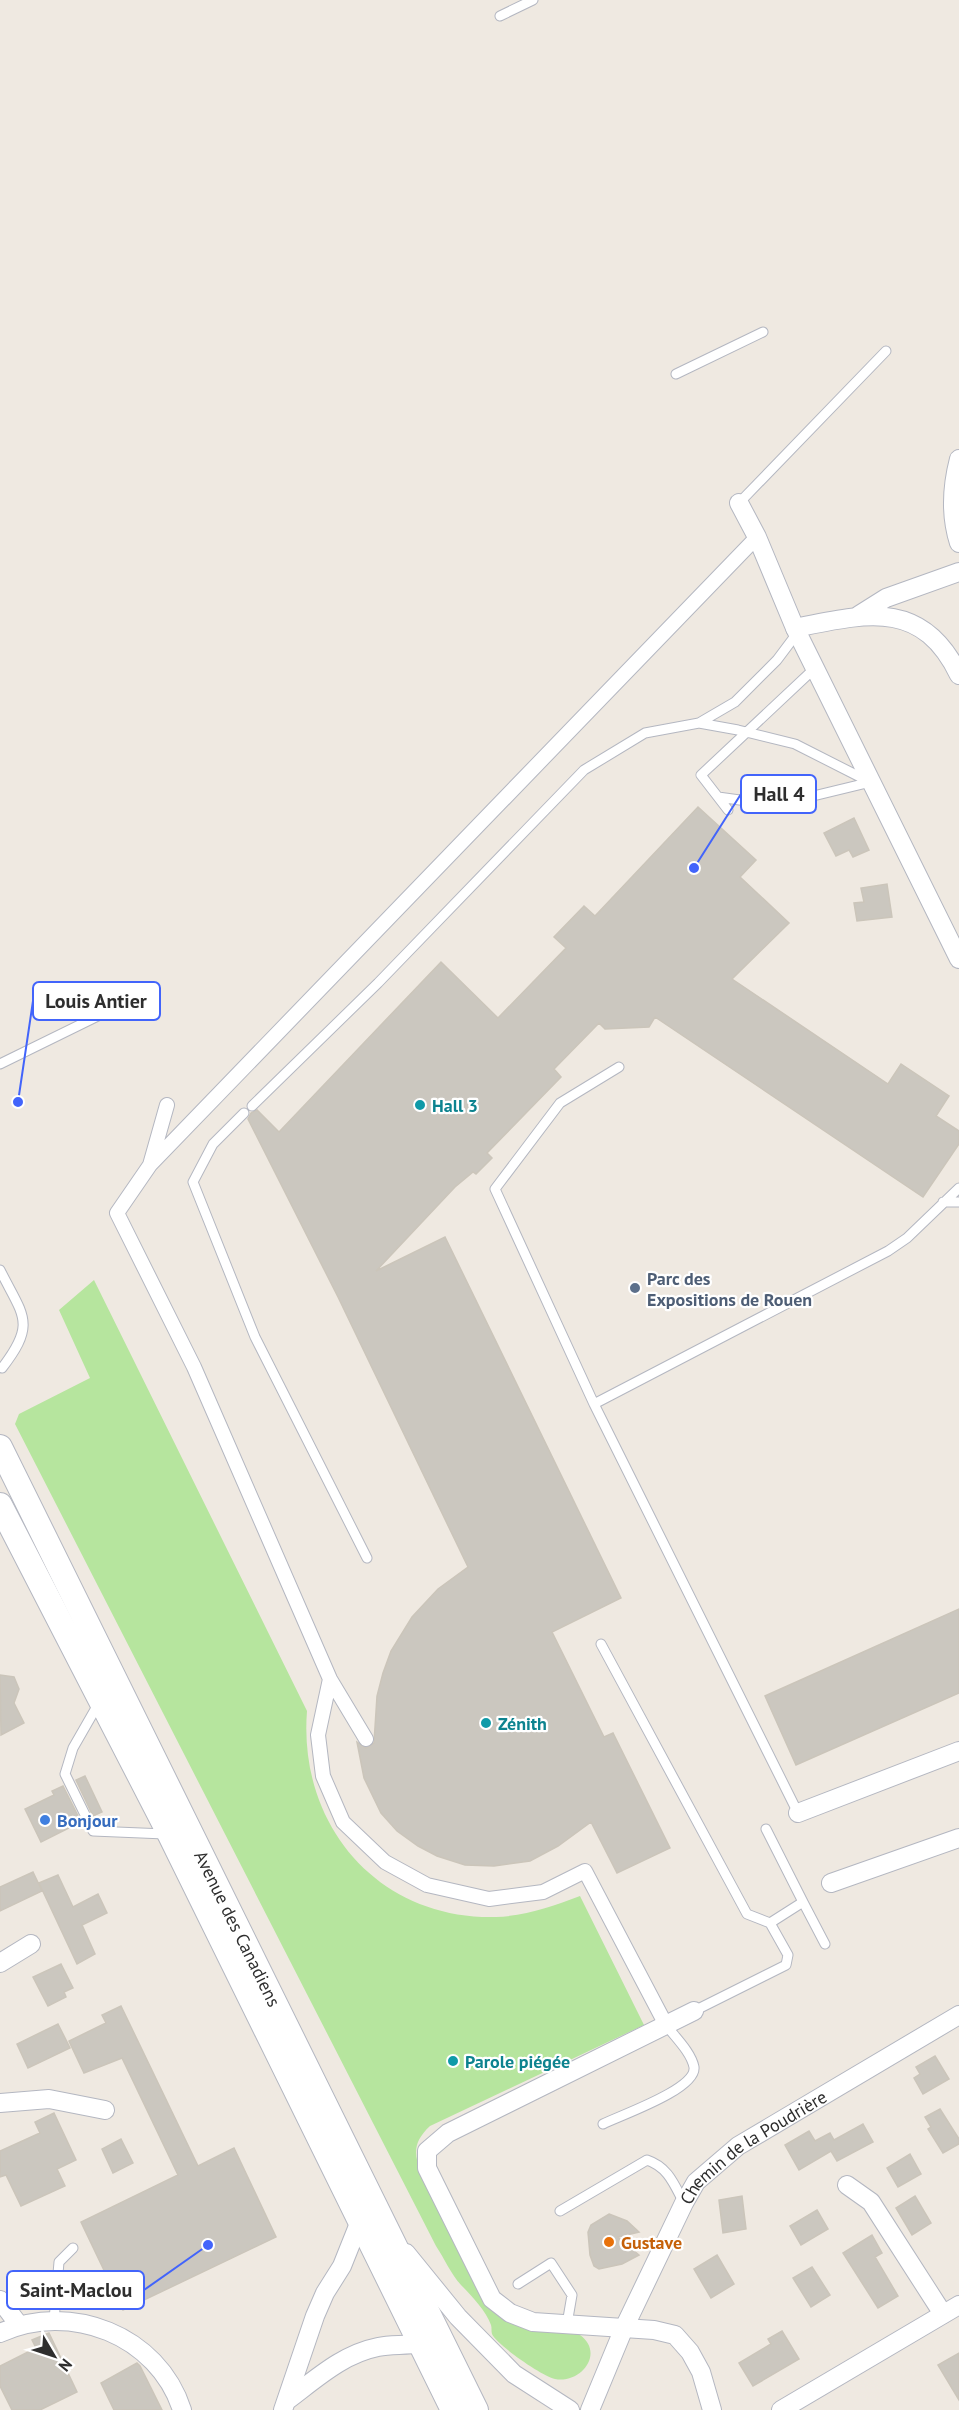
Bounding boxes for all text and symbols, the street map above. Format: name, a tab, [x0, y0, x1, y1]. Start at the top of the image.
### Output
callout: Hall 4	[741, 775, 816, 813]
text: Hall 4	[753, 781, 805, 807]
callout: Louis Antier	[33, 982, 160, 1020]
text: Louis Antier	[45, 988, 147, 1014]
place label: Hall 3	[432, 1094, 478, 1117]
marker: Hall 3	[413, 1098, 427, 1112]
place label: Parc des Expositions de Rouen	[647, 1267, 812, 1311]
marker: Parc des Expositions de Rouen	[628, 1281, 642, 1295]
place label: Zénith	[498, 1712, 547, 1735]
marker: Zénith	[479, 1716, 493, 1730]
place label: Bonjour	[57, 1809, 118, 1832]
marker: Bonjour	[38, 1813, 52, 1827]
street label: Avenue des Canadiens	[190, 1847, 286, 2010]
place label: Parole piégée	[465, 2050, 570, 2073]
marker: Parole piégée	[446, 2054, 460, 2068]
street label: Chemin de la Poudrière	[674, 2085, 831, 2208]
place label: Gustave	[621, 2231, 682, 2254]
marker: Gustave	[602, 2235, 616, 2249]
callout: Saint-Maclou	[7, 2271, 144, 2309]
text: Saint-Maclou	[20, 2277, 132, 2303]
north arrow	[24, 2326, 84, 2386]
text: N	[55, 2355, 77, 2376]

